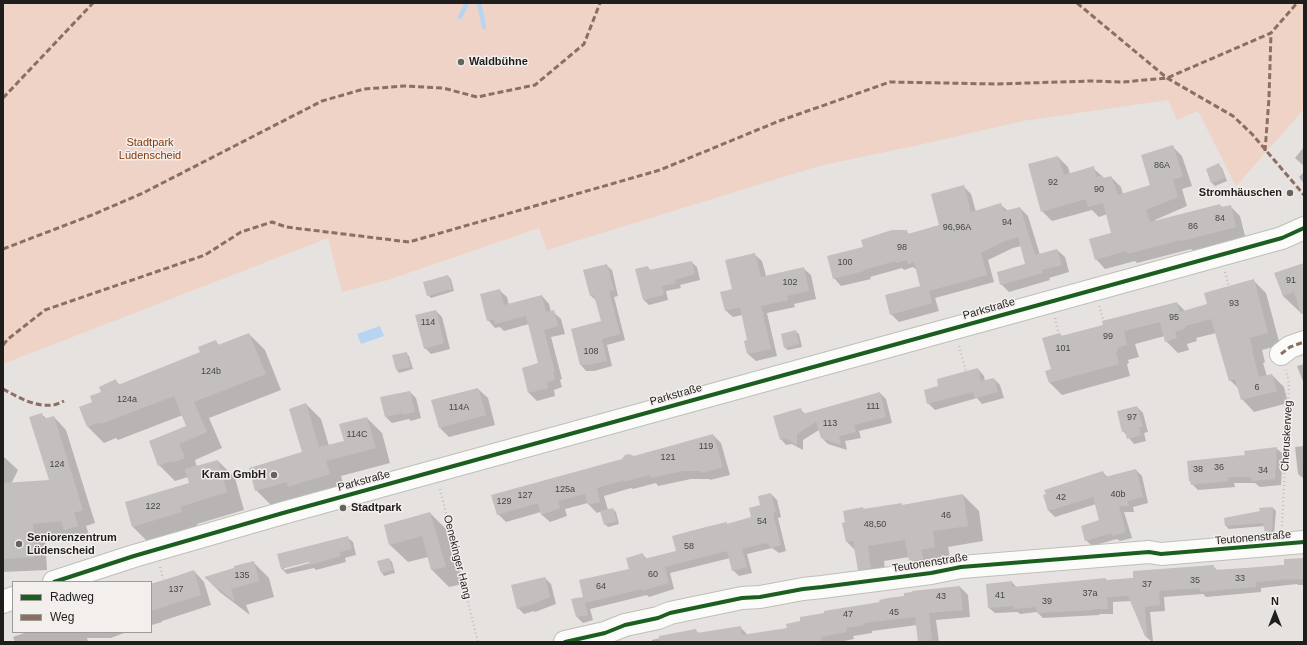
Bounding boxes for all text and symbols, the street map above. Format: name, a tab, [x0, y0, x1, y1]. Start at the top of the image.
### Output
place label: Waldbühne	[469, 55, 528, 69]
marker: Waldbühne	[456, 57, 466, 67]
park label: Stadtpark Lüdenscheid	[119, 136, 181, 162]
house number: 86A	[1154, 161, 1170, 171]
house number: 92	[1048, 178, 1058, 188]
house number: 90	[1094, 185, 1104, 195]
place label: Stromhäuschen	[1199, 186, 1282, 200]
marker: Stromhäuschen	[1285, 188, 1295, 198]
house number: 84	[1215, 214, 1225, 224]
house number: 94	[1002, 218, 1012, 228]
house number: 86	[1188, 222, 1198, 232]
house number: 96,96A	[943, 223, 971, 233]
house number: 98	[897, 243, 907, 253]
house number: 100	[837, 258, 853, 268]
house number: 91	[1286, 276, 1296, 286]
house number: 102	[782, 278, 798, 288]
street label: Parkstraße	[961, 295, 1017, 323]
house number: 93	[1229, 299, 1239, 309]
house number: 95	[1169, 313, 1179, 323]
house number: 114	[421, 318, 435, 328]
house number: 99	[1103, 332, 1113, 342]
house number: 101	[1055, 344, 1071, 354]
house number: 108	[583, 347, 599, 357]
house number: 124b	[201, 367, 221, 377]
street label: Parkstraße	[648, 381, 704, 409]
house number: 6	[1254, 383, 1260, 393]
house number: 124a	[117, 395, 137, 405]
street label: Cheruskerweg	[1279, 400, 1295, 472]
house number: 111	[866, 402, 880, 412]
house number: 114A	[449, 403, 469, 413]
house number: 97	[1127, 413, 1137, 423]
house number: 113	[823, 419, 837, 429]
house number: 114C	[347, 430, 367, 440]
house number: 119	[699, 442, 713, 452]
house number: 121	[660, 453, 676, 463]
house number: 124	[49, 460, 65, 470]
house number: 36	[1214, 463, 1224, 473]
house number: 38	[1193, 465, 1203, 475]
house number: 34	[1258, 466, 1268, 476]
place label: Kram GmbH	[202, 468, 266, 482]
street label: Parkstraße	[336, 468, 392, 494]
marker: Kram GmbH	[269, 470, 279, 480]
house number: 125a	[555, 485, 575, 495]
house number: 40b	[1110, 490, 1126, 500]
house number: 127	[517, 491, 533, 501]
house number: 42	[1056, 493, 1066, 503]
house number: 129	[496, 497, 512, 507]
place label: Stadtpark	[351, 501, 402, 515]
house number: 122	[145, 502, 161, 512]
marker: Stadtpark	[338, 503, 348, 513]
house number: 46	[941, 511, 951, 521]
street label: Oenekinger Hang	[440, 514, 474, 600]
house number: 54	[757, 517, 767, 527]
house number: 48,50	[864, 520, 886, 530]
street label: Teutonenstraße	[1214, 528, 1292, 548]
place label: Seniorenzentrum Lüdenscheid	[27, 531, 117, 557]
marker: Seniorenzentrum Lüdenscheid	[14, 539, 24, 549]
house number: 58	[684, 542, 694, 552]
street label: Teutonenstraße	[891, 551, 969, 575]
house number: 60	[648, 570, 658, 580]
house number: 135	[234, 571, 250, 581]
house number: 33	[1235, 574, 1245, 584]
house number: 35	[1190, 576, 1200, 586]
house number: 37	[1142, 580, 1152, 590]
legend	[12, 581, 152, 633]
house number: 64	[596, 582, 606, 592]
house number: 137	[168, 585, 184, 595]
house number: 37a	[1082, 589, 1098, 599]
text: Radweg	[50, 590, 94, 604]
house number: 41	[995, 591, 1005, 601]
house number: 43	[936, 592, 946, 602]
north arrow	[1255, 593, 1295, 633]
text: N	[1271, 595, 1279, 607]
house number: 39	[1042, 597, 1052, 607]
house number: 45	[889, 608, 899, 618]
text: Weg	[50, 610, 74, 624]
house number: 47	[843, 610, 853, 620]

